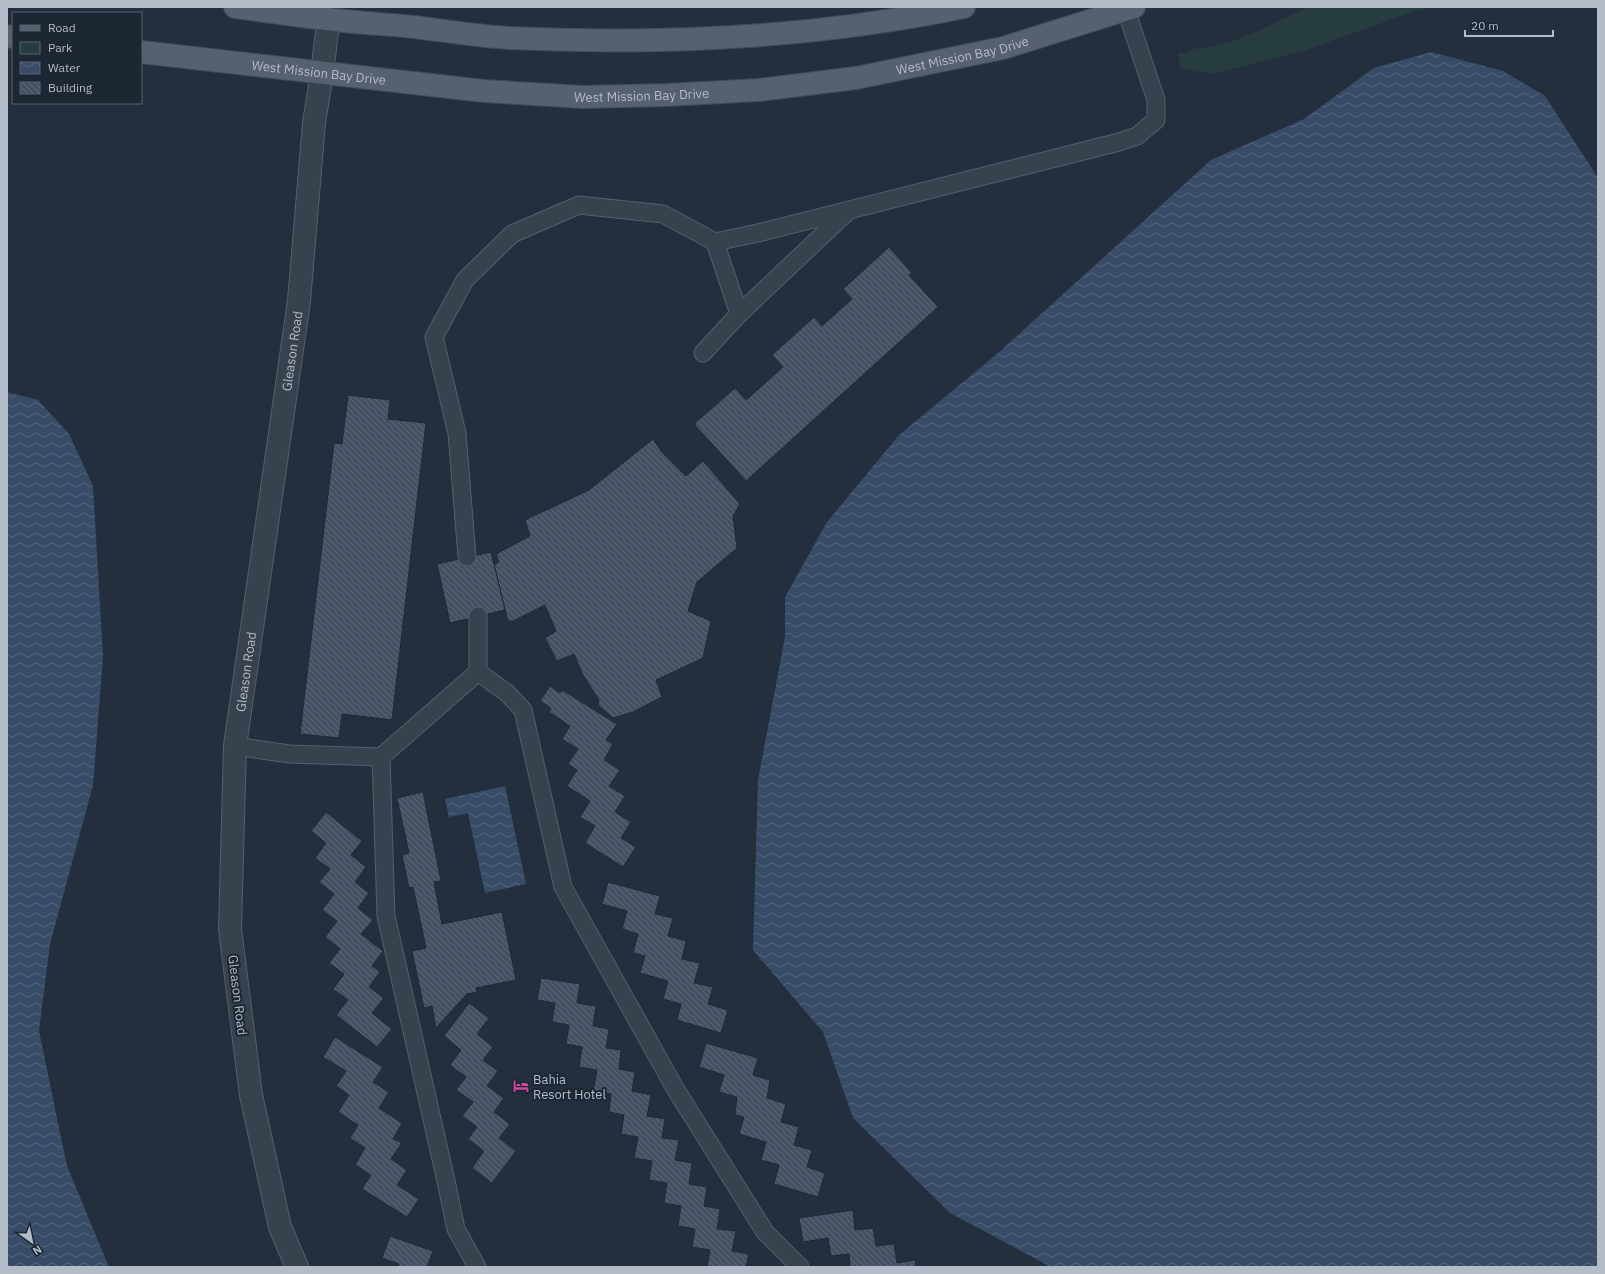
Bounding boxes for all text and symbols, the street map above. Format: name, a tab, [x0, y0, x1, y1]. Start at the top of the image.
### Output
legend	[12, 12, 142, 104]
scale bar	[1465, 12, 1553, 38]
text: 20 m	[1471, 18, 1499, 33]
text: Road	[48, 20, 76, 35]
street label: West Mission Bay Drive	[895, 33, 1031, 79]
text: Park	[48, 40, 73, 55]
street label: West Mission Bay Drive	[251, 57, 387, 89]
text: Water	[48, 60, 81, 75]
text: Building	[48, 80, 93, 95]
street label: West Mission Bay Drive	[574, 85, 710, 106]
street label: Gleason Road	[278, 310, 306, 392]
street label: Gleason Road	[232, 631, 260, 713]
street label: Gleason Road	[224, 954, 251, 1036]
place label: Bahia Resort Hotel	[533, 1071, 606, 1103]
hotel icon: Bahia Resort Hotel	[512, 1077, 530, 1095]
north arrow	[12, 1222, 52, 1262]
text: N	[30, 1242, 45, 1258]

